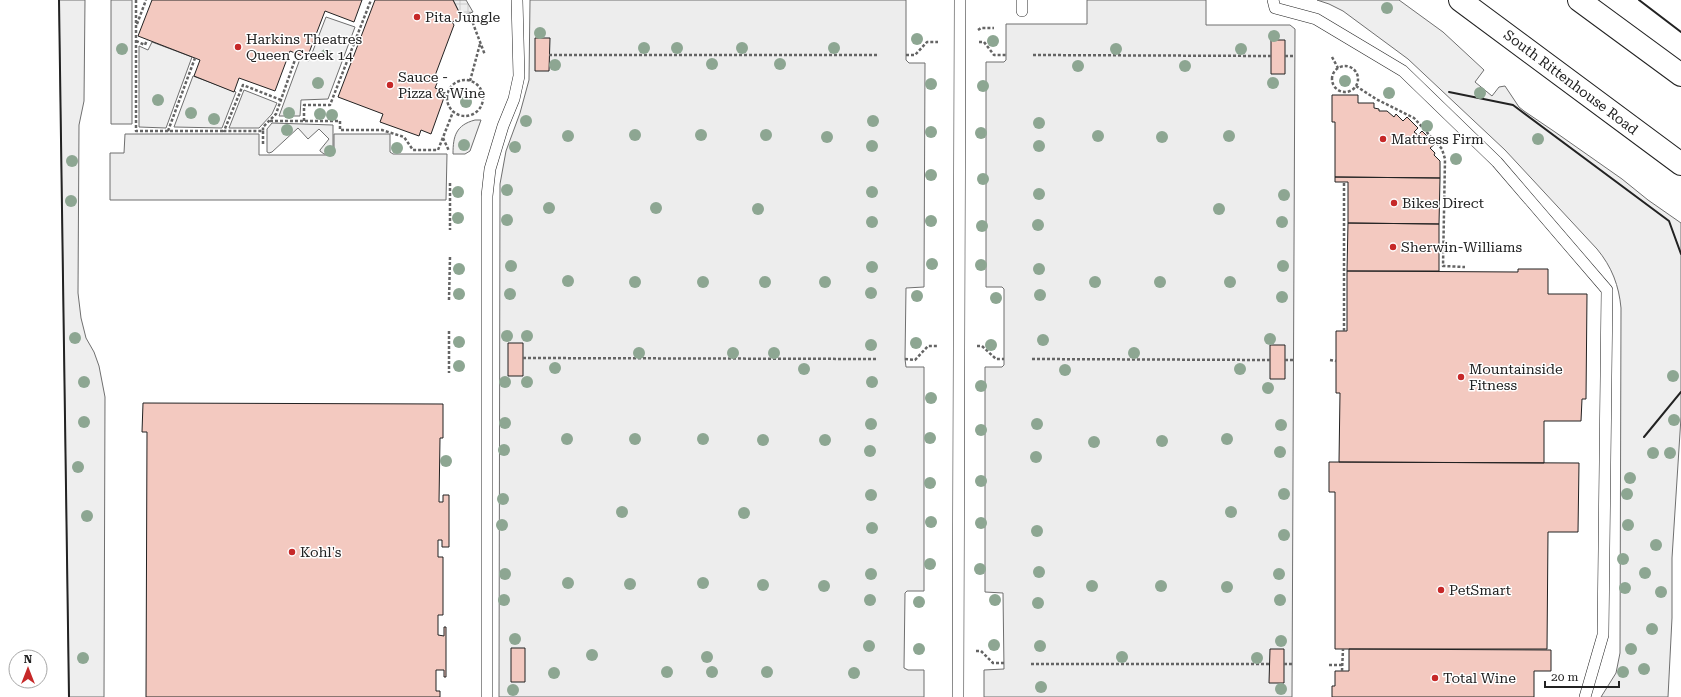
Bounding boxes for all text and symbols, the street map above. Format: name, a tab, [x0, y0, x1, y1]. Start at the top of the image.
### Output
place label: Pita Jungle	[425, 9, 501, 25]
marker: Pita Jungle	[412, 12, 422, 22]
street label: South Rittenhouse Road	[1501, 26, 1641, 138]
place label: Harkins Theatres Queen Creek 14	[246, 31, 362, 63]
marker: Harkins Theatres Queen Creek 14	[233, 42, 243, 52]
place label: Sauce - Pizza & Wine	[398, 69, 485, 101]
marker: Sauce - Pizza & Wine	[385, 80, 395, 90]
place label: Mattress Firm	[1391, 131, 1484, 147]
marker: Mattress Firm	[1378, 134, 1388, 144]
place label: Bikes Direct	[1402, 195, 1484, 211]
marker: Bikes Direct	[1389, 198, 1399, 208]
place label: Sherwin-Williams	[1401, 239, 1522, 255]
marker: Sherwin-Williams	[1388, 242, 1398, 252]
place label: Mountainside Fitness	[1469, 361, 1563, 393]
marker: Mountainside Fitness	[1456, 372, 1466, 382]
place label: Kohl's	[300, 544, 342, 560]
marker: Kohl's	[287, 547, 297, 557]
place label: PetSmart	[1449, 582, 1511, 598]
marker: PetSmart	[1436, 585, 1446, 595]
north arrow	[8, 649, 48, 689]
text: N	[24, 653, 33, 666]
scale bar	[1545, 663, 1619, 689]
place label: Total Wine	[1443, 670, 1516, 686]
text: 20 m	[1551, 670, 1578, 684]
marker: Total Wine	[1430, 673, 1440, 683]

